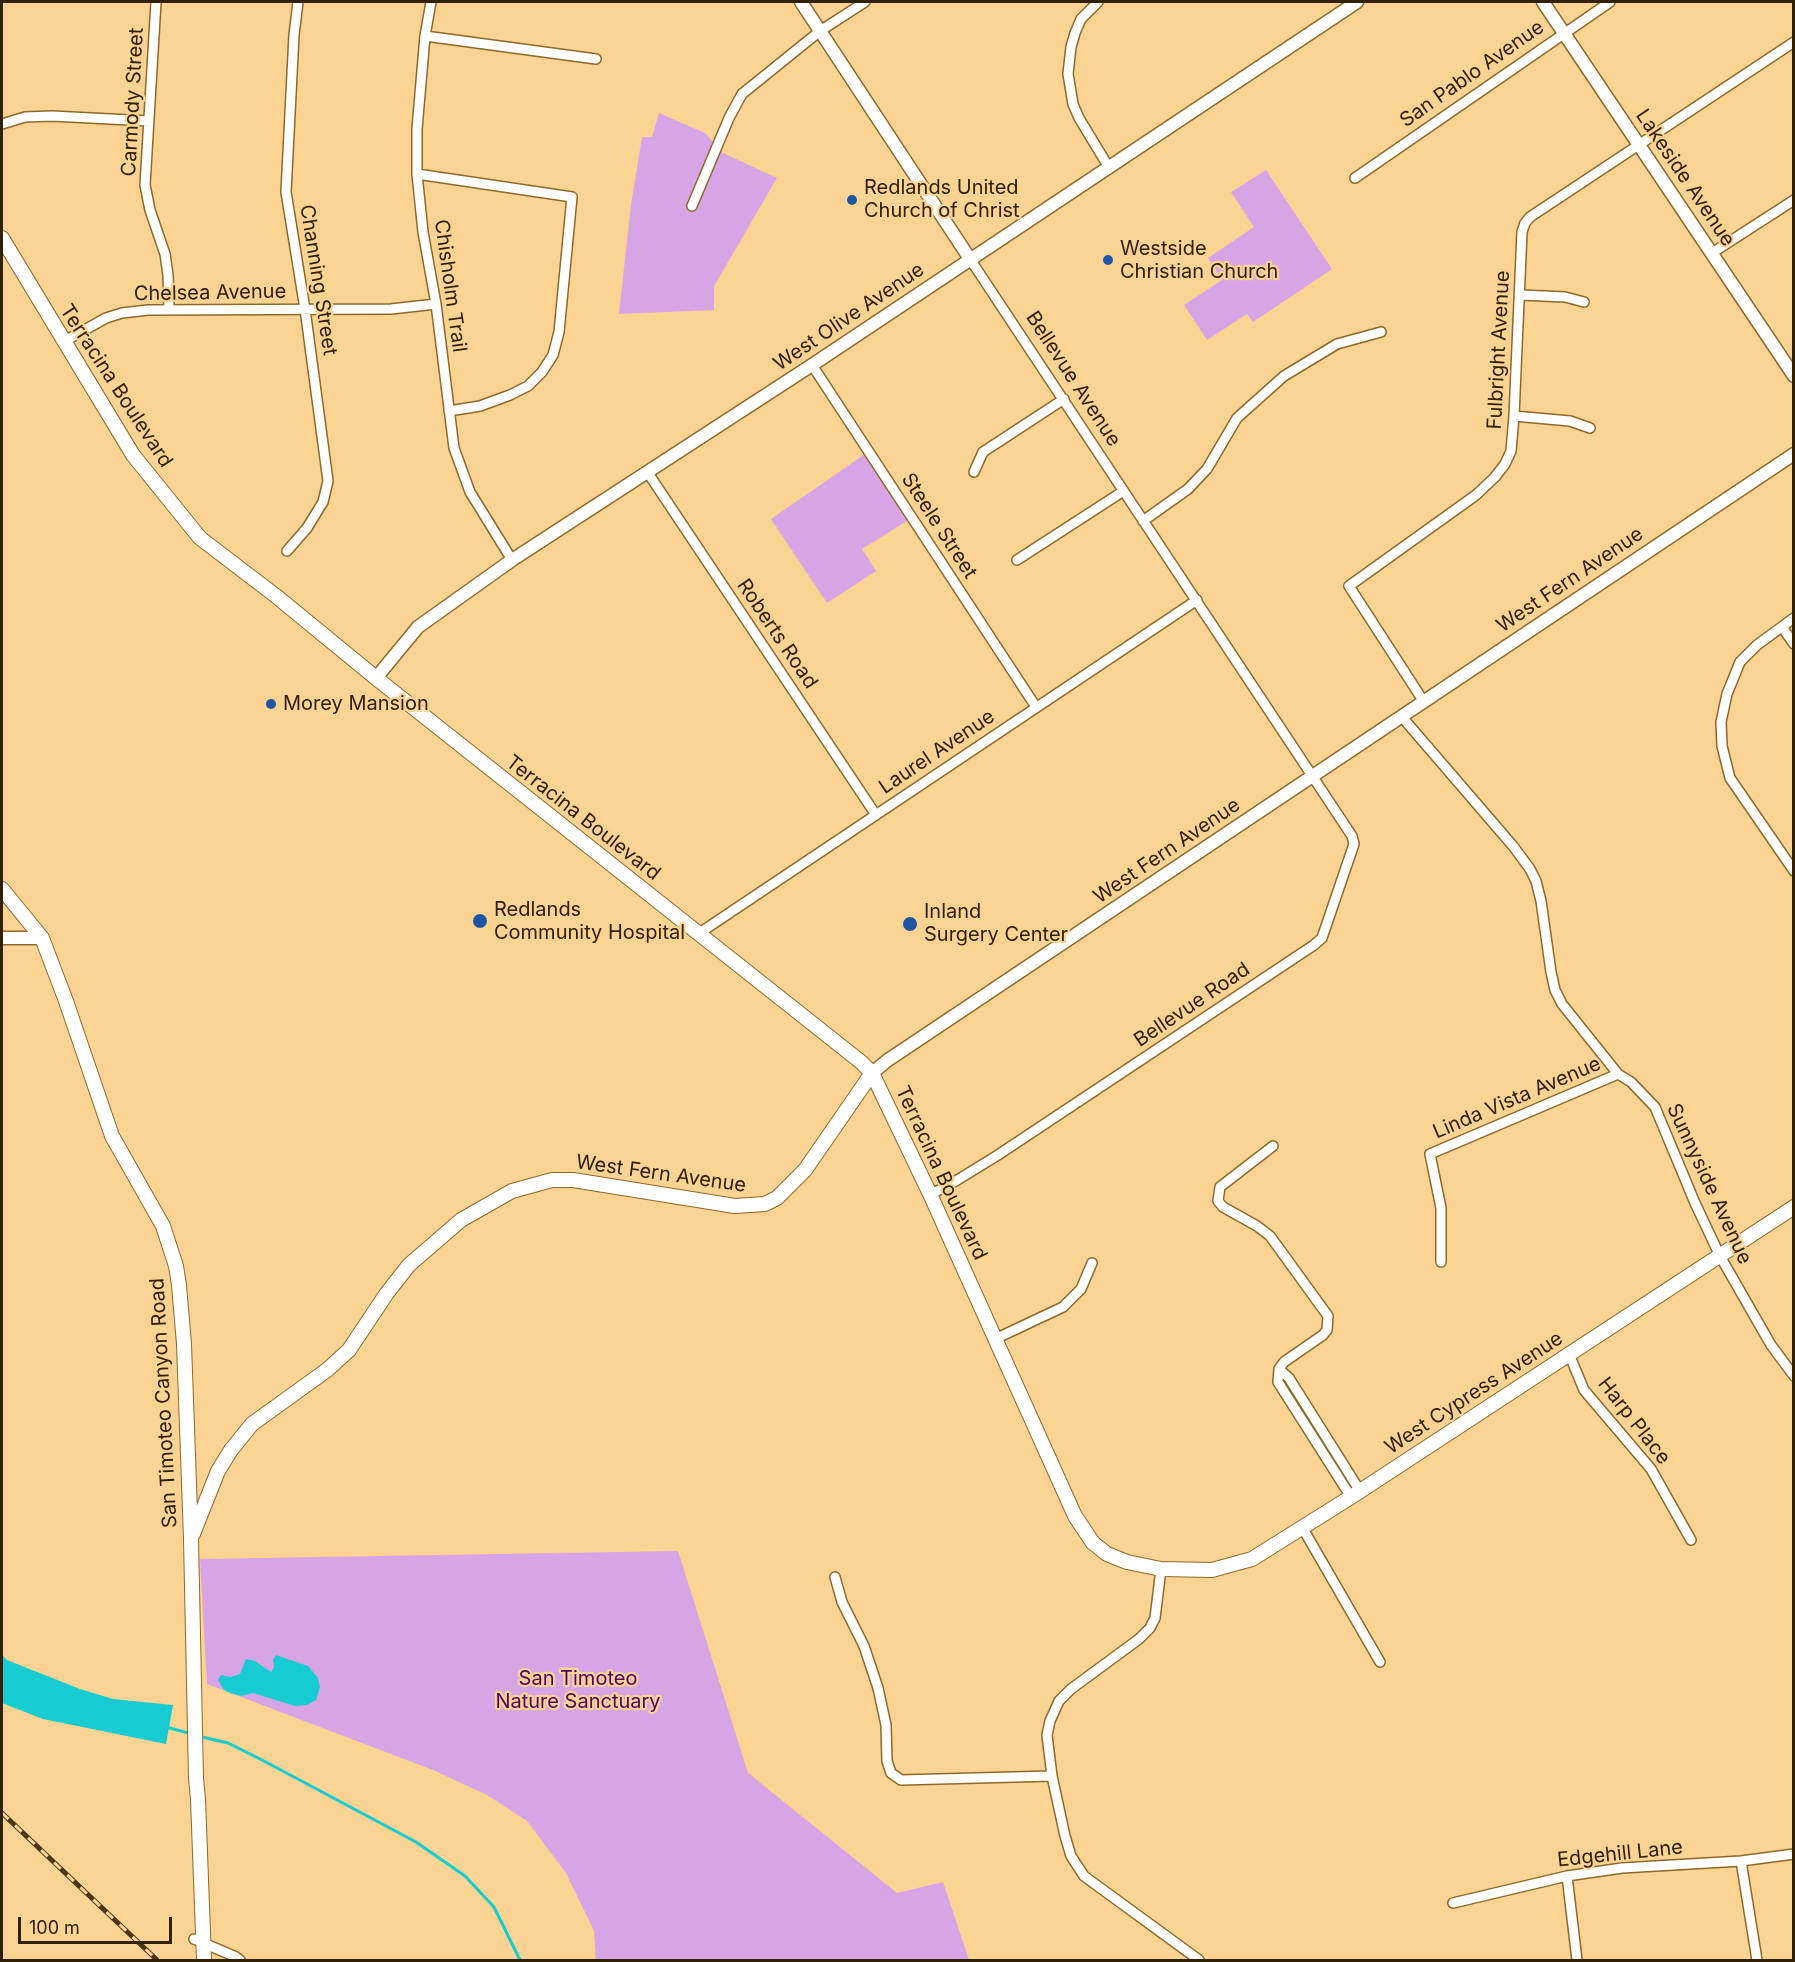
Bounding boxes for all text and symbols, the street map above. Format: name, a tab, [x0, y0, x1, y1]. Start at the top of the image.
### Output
street label: San Pablo Avenue	[1395, 15, 1549, 133]
street label: Carmody Street	[117, 27, 149, 177]
street label: Lakeside Avenue	[1630, 105, 1740, 251]
place label: Redlands United Church of Christ	[864, 176, 1020, 223]
marker: Redlands United Church of Christ	[845, 193, 859, 207]
street label: Channing Street	[294, 203, 342, 357]
street label: Chisholm Trail	[429, 218, 471, 354]
place label: Westside Christian Church	[1120, 237, 1278, 284]
marker: Westside Christian Church	[1101, 253, 1115, 267]
street label: West Olive Avenue	[769, 258, 929, 376]
street label: Fulbright Avenue	[1483, 270, 1515, 430]
street label: Chelsea Avenue	[134, 280, 286, 306]
street label: Terracina Boulevard	[54, 300, 178, 472]
street label: Bellevue Avenue	[1020, 307, 1126, 451]
street label: Steele Street	[896, 469, 982, 583]
street label: West Fern Avenue	[1492, 522, 1648, 638]
street label: Roberts Road	[732, 575, 822, 693]
place label: Morey Mansion	[283, 692, 429, 716]
marker: Morey Mansion	[264, 697, 278, 711]
street label: Laurel Avenue	[875, 705, 999, 799]
street label: Terracina Boulevard	[501, 750, 665, 886]
street label: West Fern Avenue	[1089, 793, 1245, 909]
place label: Redlands Community Hospital	[494, 898, 685, 945]
place label: Inland Surgery Center	[924, 900, 1068, 947]
marker: Redlands Community Hospital	[471, 912, 489, 930]
marker: Inland Surgery Center	[901, 915, 919, 933]
street label: Bellevue Road	[1130, 958, 1254, 1052]
street label: Linda Vista Avenue	[1429, 1052, 1605, 1144]
street label: Terracina Boulevard	[890, 1082, 992, 1264]
street label: Sunnyside Avenue	[1661, 1100, 1757, 1268]
street label: West Fern Avenue	[575, 1150, 747, 1198]
street label: San Timoteo Canyon Road	[145, 1277, 183, 1529]
street label: West Cypress Avenue	[1381, 1327, 1567, 1459]
street label: Harp Place	[1593, 1373, 1675, 1469]
park label: San Timoteo Nature Sanctuary	[495, 1667, 661, 1714]
street label: Edgehill Lane	[1556, 1835, 1684, 1873]
scale bar	[21, 1905, 176, 1943]
text: 100 m	[29, 1917, 80, 1938]

